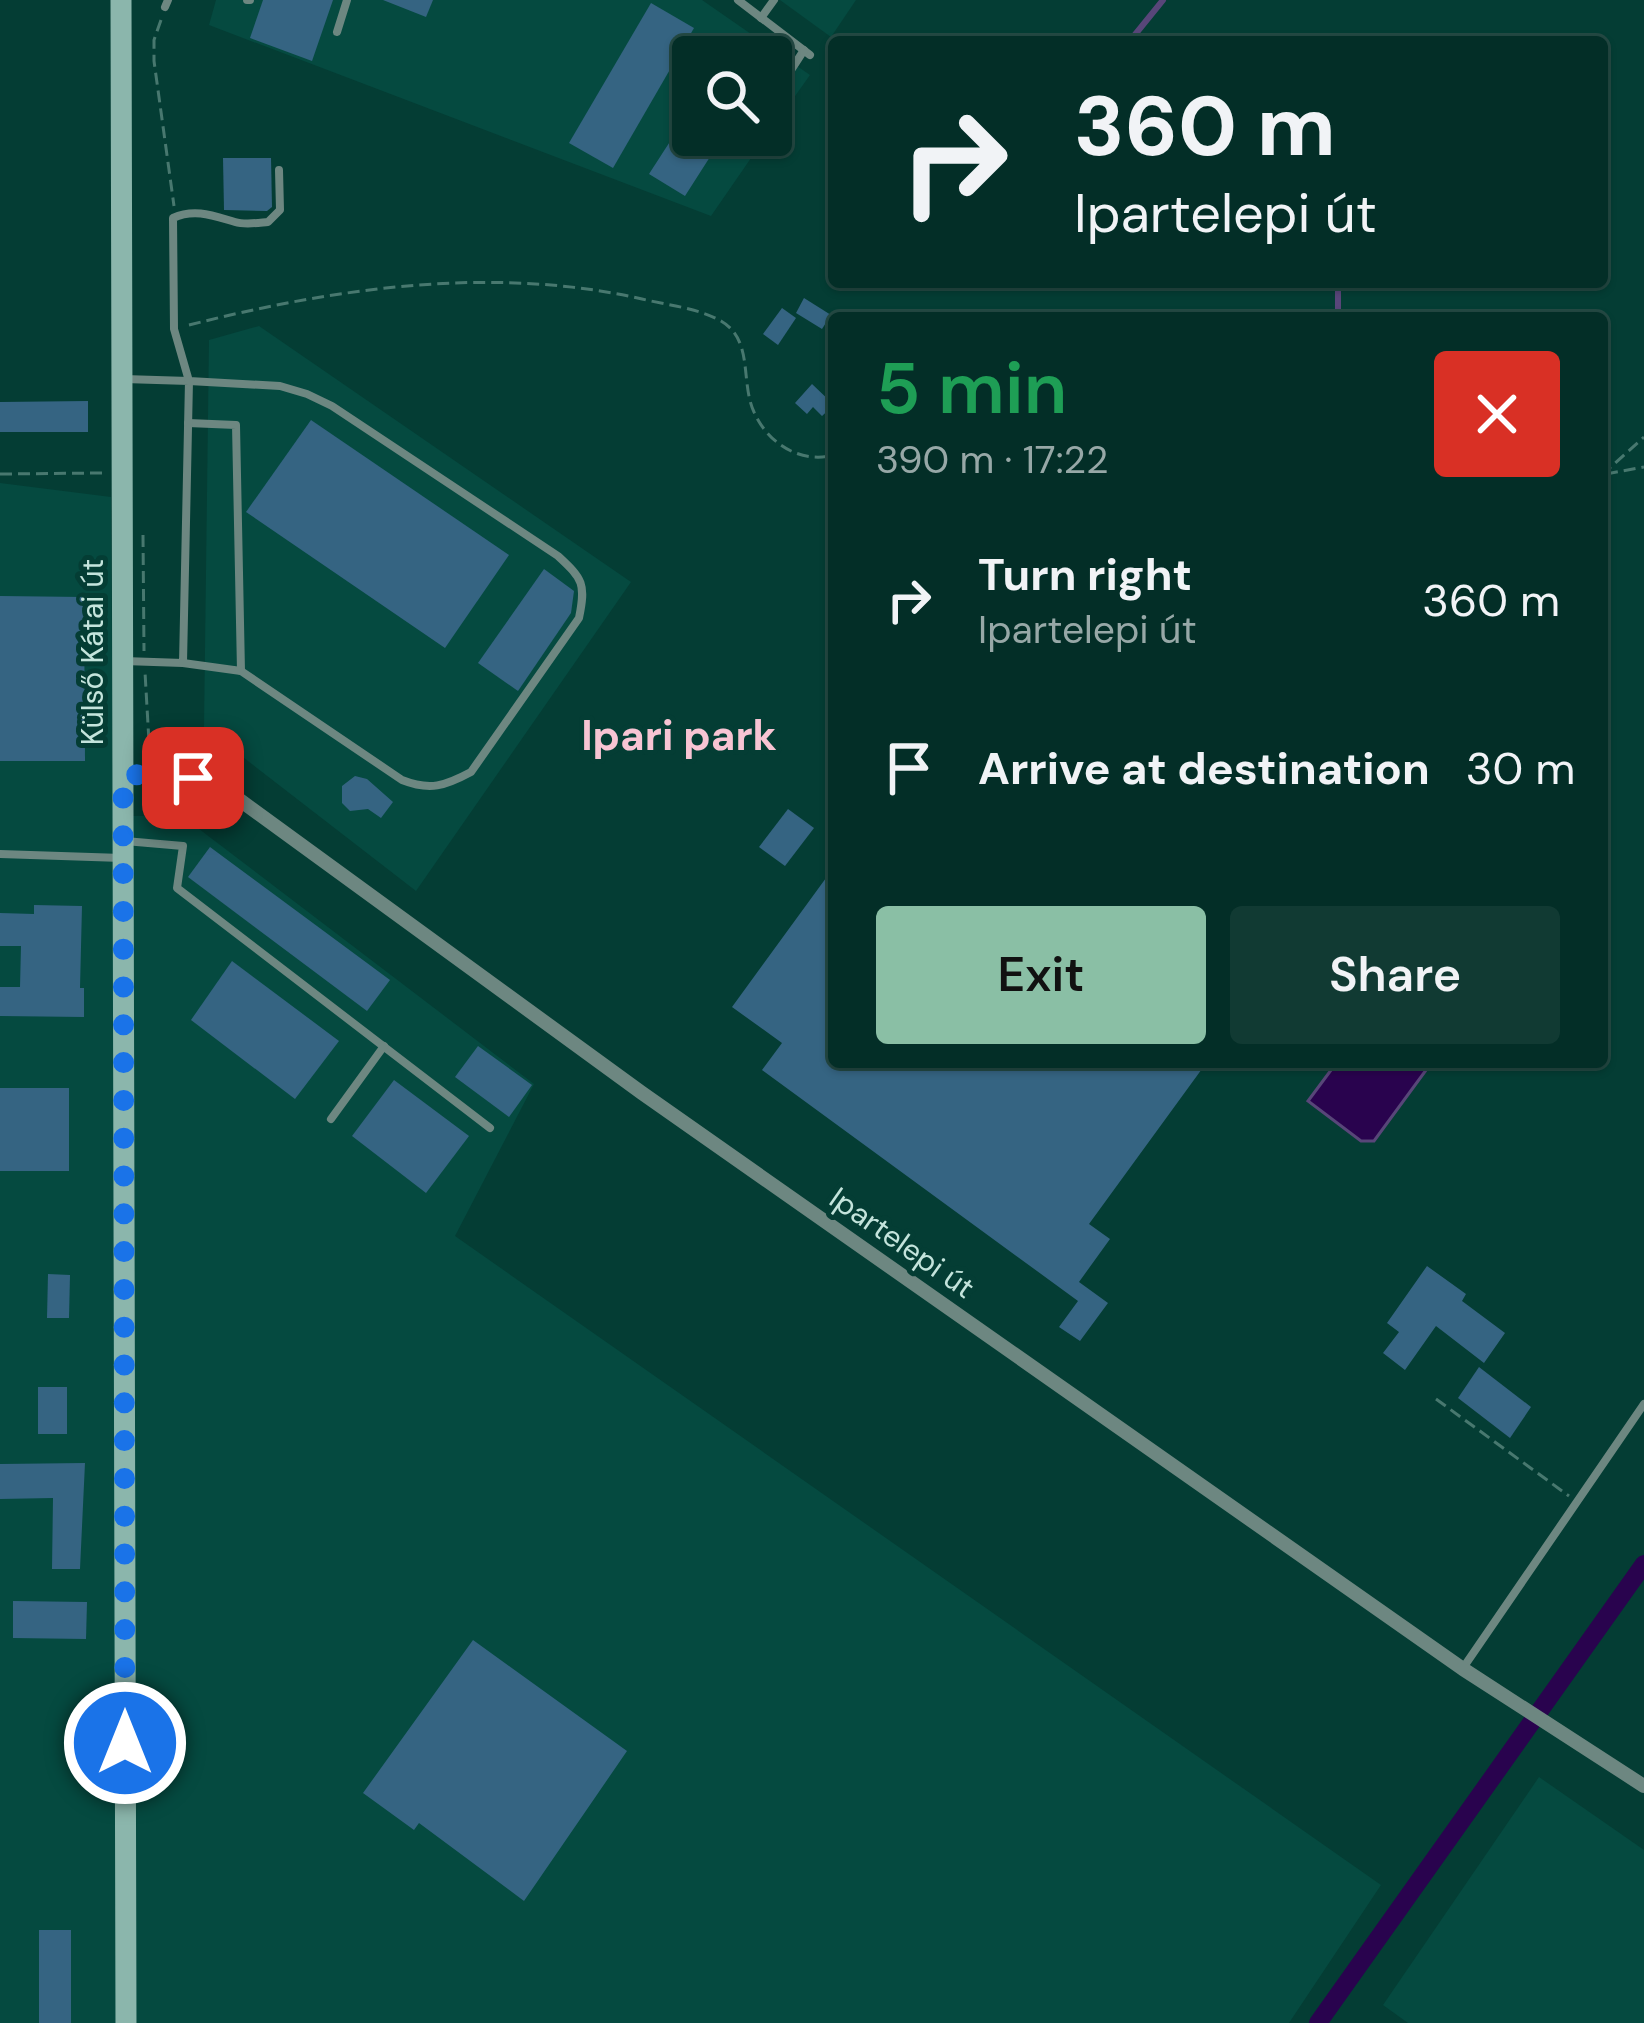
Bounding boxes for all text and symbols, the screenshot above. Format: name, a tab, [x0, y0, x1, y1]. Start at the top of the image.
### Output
map controls	[672, 36, 792, 156]
button: search	[672, 36, 792, 156]
text: 360 m	[1074, 72, 1336, 181]
icon: right	[876, 84, 1032, 240]
text: Ipartelepi út	[1074, 178, 1377, 249]
text: 5 min	[876, 342, 1067, 435]
button: close	[1434, 351, 1560, 477]
text: 390 m · 17:22	[876, 434, 1108, 485]
text: Turn right	[978, 545, 1192, 604]
street label: Külső Kátai út	[73, 559, 112, 745]
icon: right	[876, 567, 942, 633]
text: 360 m	[1422, 571, 1560, 630]
text: Ipartelepi út	[978, 604, 1197, 655]
district label: Ipari park	[581, 708, 777, 763]
pin	[142, 727, 244, 829]
icon: arrive	[876, 735, 942, 801]
text: Arrive at destination	[978, 739, 1430, 798]
text: 30 m	[1466, 739, 1575, 798]
icon: arrive	[160, 745, 226, 811]
button: Exit	[876, 906, 1206, 1044]
button: Share	[1230, 906, 1560, 1044]
street label: Ipartelepi út	[822, 1178, 982, 1307]
position arrow	[62, 1680, 188, 1806]

